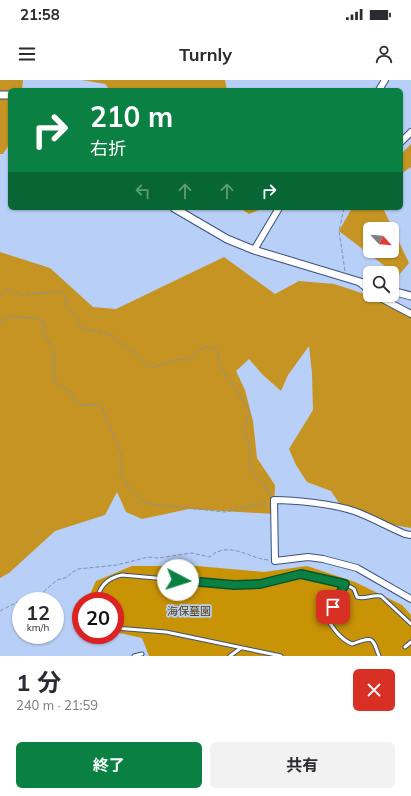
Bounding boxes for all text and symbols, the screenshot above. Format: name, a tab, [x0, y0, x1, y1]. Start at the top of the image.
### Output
text: 21:58	[20, 5, 60, 24]
icon: menu	[16, 43, 38, 65]
text: Turnly	[179, 43, 232, 66]
icon: person	[373, 43, 395, 65]
text: 210 m	[90, 99, 173, 134]
icon: right	[24, 104, 76, 156]
text: 右折	[90, 137, 126, 160]
icon: left	[132, 180, 154, 202]
icon: ahead	[174, 180, 196, 202]
icon: ahead	[216, 180, 238, 202]
icon: right	[258, 180, 280, 202]
north arrow	[363, 222, 399, 258]
map controls	[363, 222, 399, 302]
button: search	[363, 266, 399, 302]
position arrow	[157, 559, 199, 601]
pin	[316, 590, 350, 624]
speed limit sign: 20	[72, 592, 124, 644]
icon: arrive	[322, 596, 344, 618]
text: 12	[26, 600, 50, 625]
park label: 海保墓園	[167, 604, 211, 618]
text: km/h	[27, 621, 49, 634]
text: 1 分	[16, 667, 61, 697]
button: close	[353, 669, 395, 711]
text: 240 m · 21:59	[16, 697, 98, 713]
button: 終了	[16, 742, 202, 788]
button: 共有	[210, 742, 395, 788]

